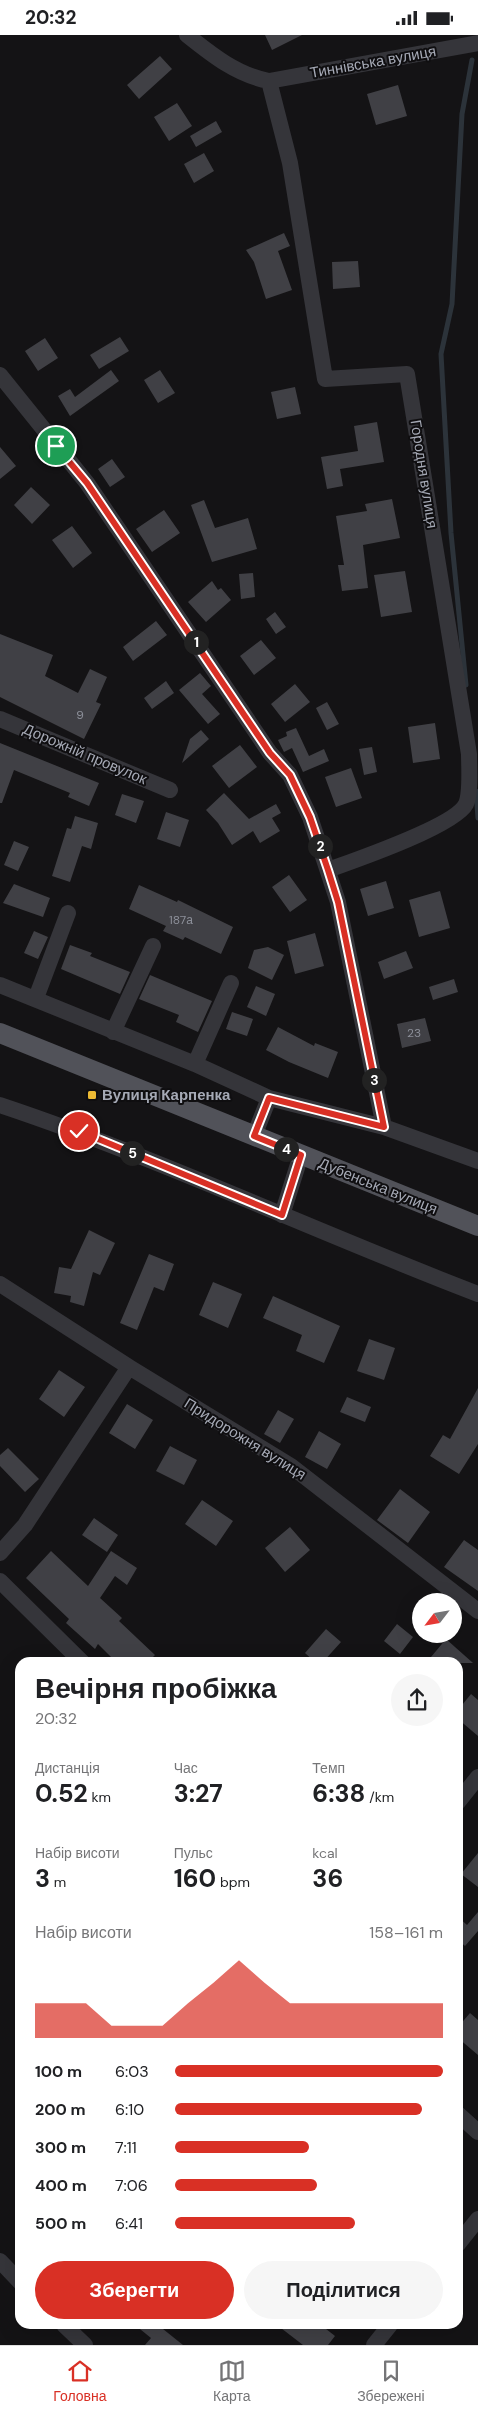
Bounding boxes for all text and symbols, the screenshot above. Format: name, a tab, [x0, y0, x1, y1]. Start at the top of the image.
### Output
text: 20:32	[25, 5, 77, 30]
street label: Тиннівська вулиця	[308, 41, 438, 83]
street label: Городня вулиця	[406, 418, 442, 530]
pin	[35, 425, 77, 467]
icon: arrive	[42, 432, 70, 460]
pin: 1	[184, 629, 208, 655]
text: 1	[194, 633, 199, 651]
house number: 9	[76, 707, 84, 723]
street label: Дорожній провулок	[20, 719, 150, 789]
pin: 2	[308, 833, 332, 859]
text: 2	[316, 837, 325, 855]
house number: 187а	[169, 912, 193, 928]
house number: 23	[407, 1025, 421, 1041]
pin: 3	[362, 1067, 386, 1093]
text: 3	[370, 1071, 379, 1089]
place label: Вулиця Карпенка	[102, 1085, 231, 1105]
marker: Вулиця Карпенка	[86, 1089, 98, 1101]
pin	[58, 1110, 100, 1152]
icon: check	[65, 1117, 93, 1145]
pin: 4	[274, 1137, 298, 1161]
text: 4	[282, 1140, 291, 1158]
pin: 5	[120, 1141, 144, 1165]
text: 5	[128, 1144, 137, 1162]
street label: Дубенська вулиця	[316, 1153, 440, 1219]
street label: Придорожня вулиця	[180, 1393, 310, 1485]
north arrow	[412, 1593, 462, 1643]
map controls	[412, 1593, 462, 1643]
text: Вечірня пробіжка	[35, 1670, 277, 1707]
button: share	[391, 1674, 443, 1726]
text: 20:32	[35, 1708, 77, 1729]
text: Дистанція	[35, 1759, 100, 1777]
text: Час	[174, 1759, 198, 1777]
text: Темп	[312, 1759, 345, 1777]
text: 0.52	[35, 1777, 88, 1810]
text: 3:27	[174, 1777, 223, 1810]
text: 6:38	[312, 1777, 365, 1810]
text: km	[88, 1788, 111, 1806]
text: /km	[365, 1788, 394, 1806]
text: Набір висоти	[35, 1844, 120, 1862]
text: Пульс	[174, 1844, 213, 1862]
text: kcal	[312, 1844, 338, 1862]
text: 3	[35, 1862, 50, 1895]
text: 160	[174, 1862, 216, 1895]
text: 36	[312, 1862, 343, 1895]
text: m	[50, 1873, 66, 1891]
text: bpm	[216, 1873, 250, 1891]
text: Набір висоти	[35, 1922, 132, 1943]
text: 158–161 m	[369, 1922, 443, 1943]
text: 100 m	[35, 2061, 82, 2082]
text: 6:03	[115, 2061, 149, 2082]
text: 200 m	[35, 2099, 86, 2120]
text: 6:10	[115, 2099, 144, 2120]
text: 300 m	[35, 2137, 86, 2158]
text: 7:11	[115, 2137, 137, 2158]
text: 400 m	[35, 2175, 87, 2196]
text: 7:06	[115, 2175, 148, 2196]
text: 500 m	[35, 2213, 86, 2234]
text: 6:41	[115, 2213, 143, 2234]
button: Зберегти	[35, 2261, 234, 2319]
button: Поділитися	[244, 2261, 443, 2319]
tab: Головна	[53, 2357, 107, 2405]
tab: Карта	[213, 2357, 251, 2405]
tab: Збережені	[357, 2357, 425, 2405]

